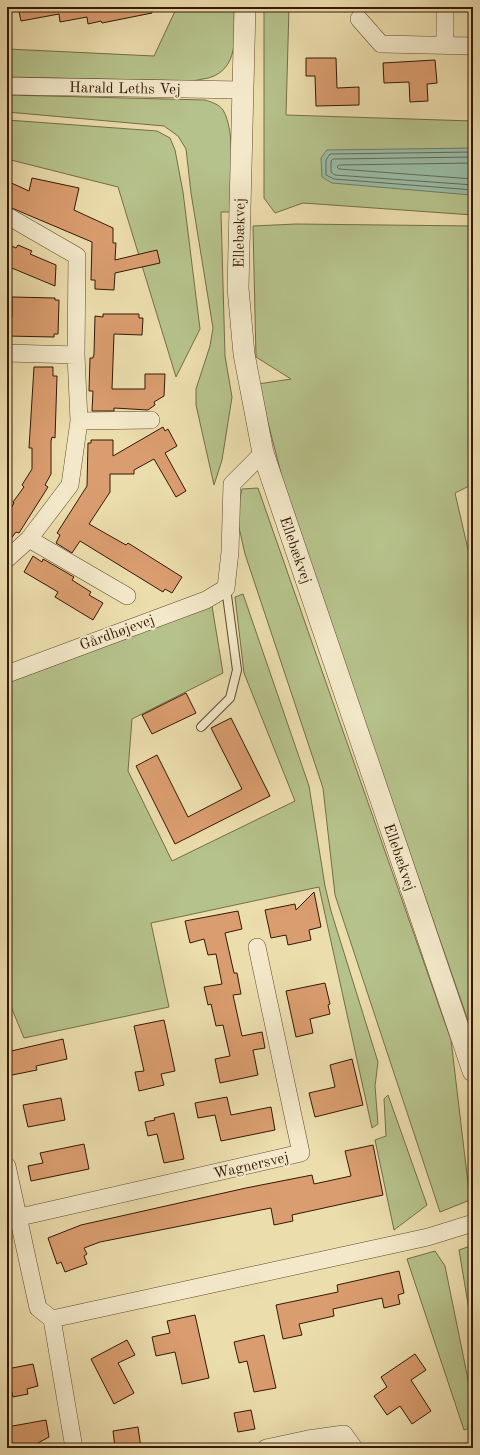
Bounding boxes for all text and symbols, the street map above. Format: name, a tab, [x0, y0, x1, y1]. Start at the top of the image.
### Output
street label: Harald Leths Vej	[69, 81, 181, 98]
street label: Ellebækvej	[232, 198, 249, 268]
street label: Ellebækvej	[276, 515, 313, 586]
street label: Gårdhøjevej	[78, 613, 157, 654]
street label: Ellebækvej	[380, 822, 417, 893]
street label: Wagnersvej	[212, 1151, 290, 1182]

